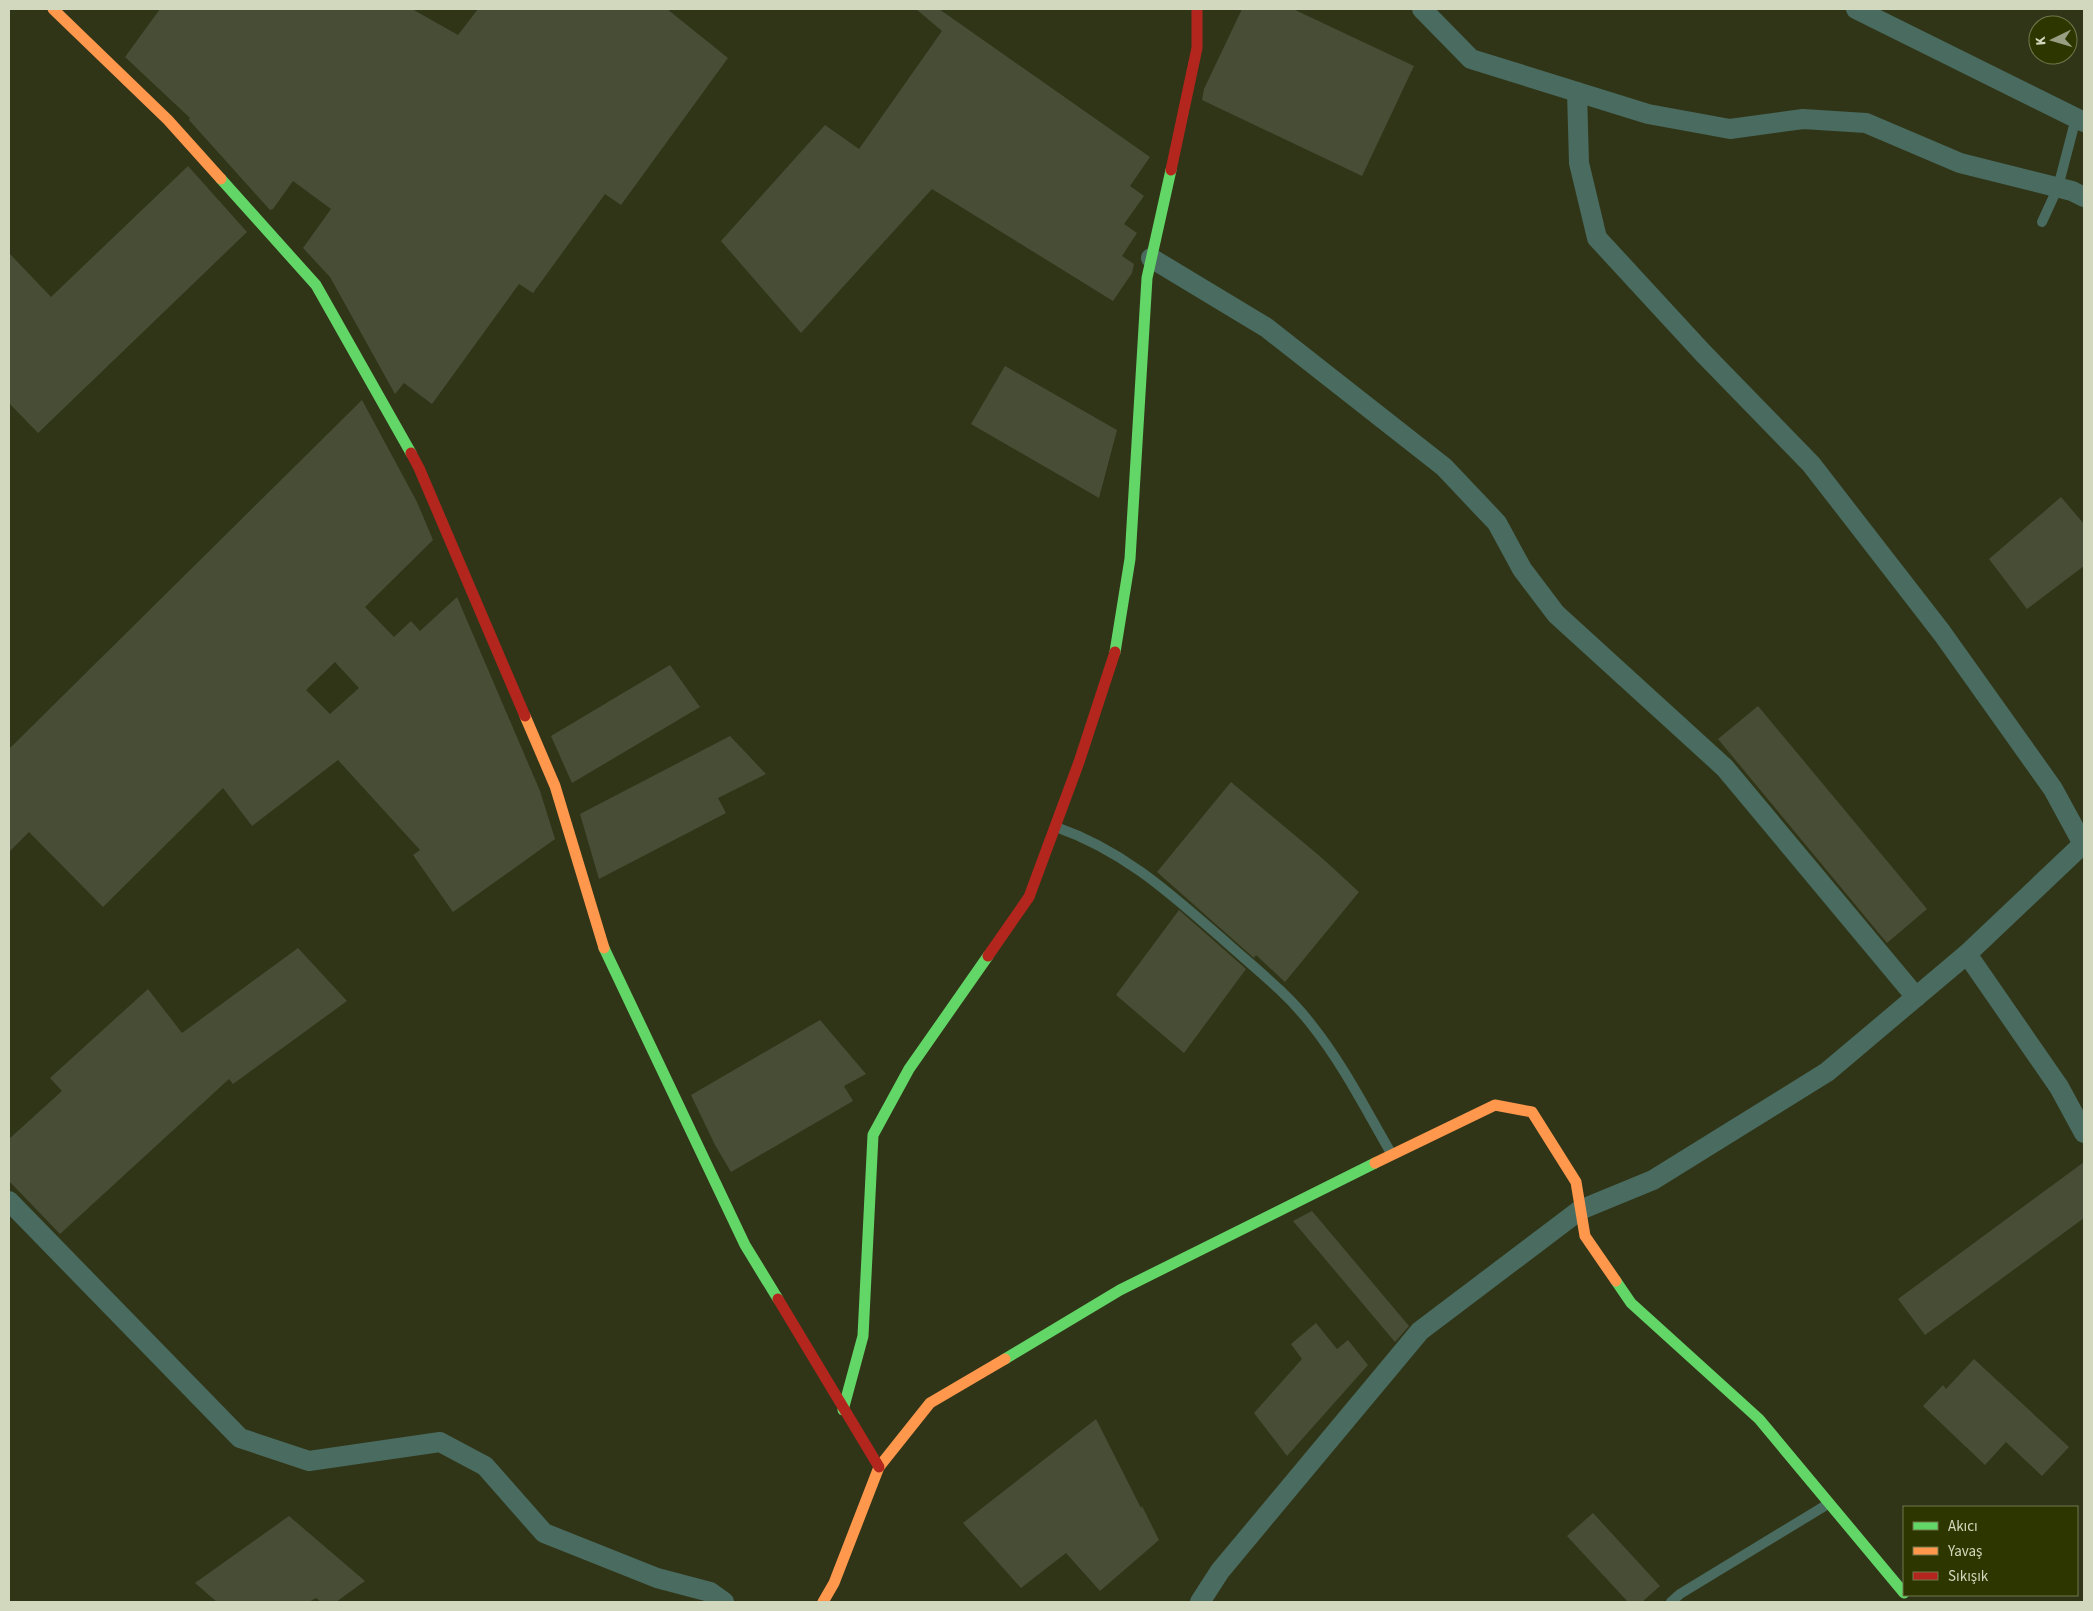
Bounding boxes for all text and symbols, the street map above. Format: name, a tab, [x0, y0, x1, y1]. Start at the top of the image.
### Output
north arrow	[2028, 15, 2078, 65]
text: K	[2031, 35, 2051, 46]
legend	[1903, 1506, 2078, 1596]
text: Akıcı	[1948, 1516, 1978, 1537]
text: Yavaş	[1947, 1541, 1982, 1562]
text: Sıkışık	[1948, 1566, 1989, 1587]

